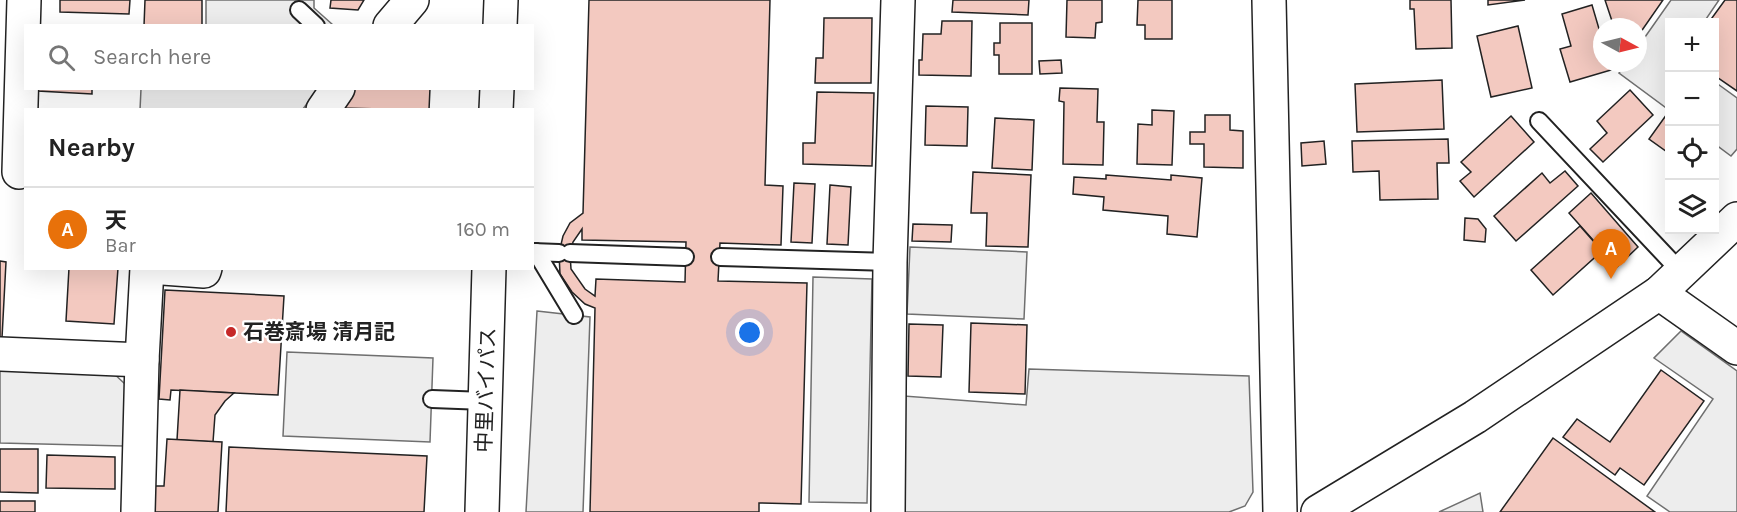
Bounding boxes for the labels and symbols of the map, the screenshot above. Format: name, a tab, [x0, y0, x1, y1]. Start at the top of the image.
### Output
north arrow	[1593, 18, 1647, 72]
pin: A	[1592, 230, 1630, 279]
your location	[735, 318, 764, 347]
place label: 石巻斎場 清月記	[243, 320, 395, 344]
marker: 石巻斎場 清月記	[224, 325, 238, 339]
street label: 中里バイパス	[472, 327, 500, 453]

